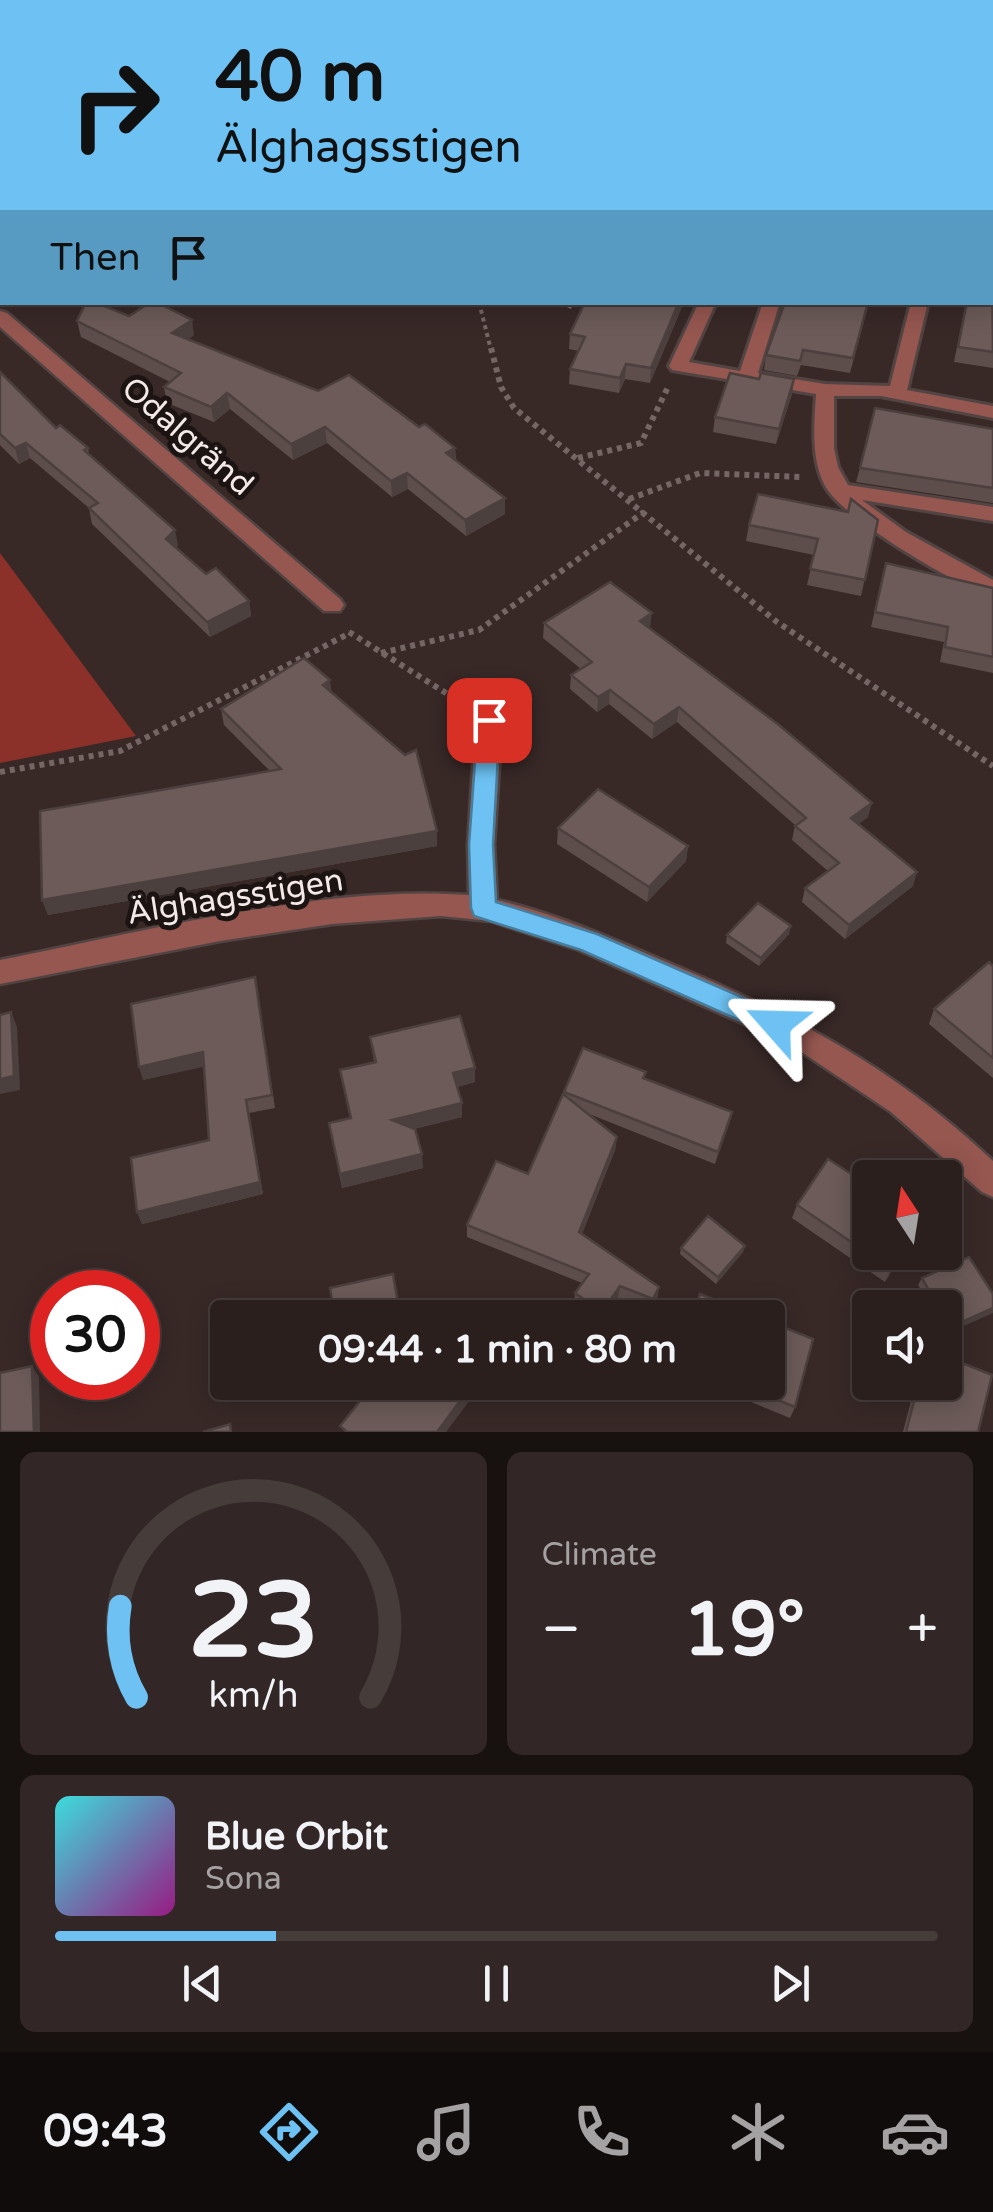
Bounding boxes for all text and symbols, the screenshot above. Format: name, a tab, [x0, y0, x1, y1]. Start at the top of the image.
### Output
text: 40 m	[215, 36, 385, 120]
icon: right	[50, 40, 180, 170]
text: Älghagsstigen	[215, 121, 522, 175]
icon: arrive	[161, 230, 216, 285]
text: Then	[50, 235, 141, 281]
street label: Odalgränd	[114, 369, 261, 504]
pin	[447, 678, 532, 763]
icon: arrive	[462, 693, 517, 748]
street label: Älghagsstigen	[124, 861, 346, 933]
position arrow	[724, 972, 828, 1076]
north arrow	[852, 1160, 962, 1270]
map controls	[852, 1160, 962, 1400]
speed limit sign: 30	[30, 1270, 160, 1400]
button: sound	[852, 1290, 962, 1400]
text: 09:44 · 1 min · 80 m	[318, 1327, 677, 1373]
text: Climate	[542, 1536, 657, 1574]
text: 23	[188, 1560, 319, 1685]
text: 19°	[683, 1585, 805, 1675]
text: −	[542, 1597, 581, 1663]
text: +	[907, 1597, 938, 1663]
text: km/h	[208, 1674, 298, 1717]
text: Blue Orbit	[205, 1814, 388, 1860]
text: Sona	[205, 1860, 282, 1898]
icon: previous	[175, 1956, 230, 2011]
icon: pause	[469, 1956, 524, 2011]
icon: next	[763, 1956, 818, 2011]
icon: directions	[254, 2097, 324, 2167]
icon: music	[411, 2097, 481, 2167]
icon: phone	[567, 2097, 637, 2167]
icon: climate	[723, 2097, 793, 2167]
icon: car	[880, 2097, 950, 2167]
text: 09:43	[43, 2105, 168, 2159]

